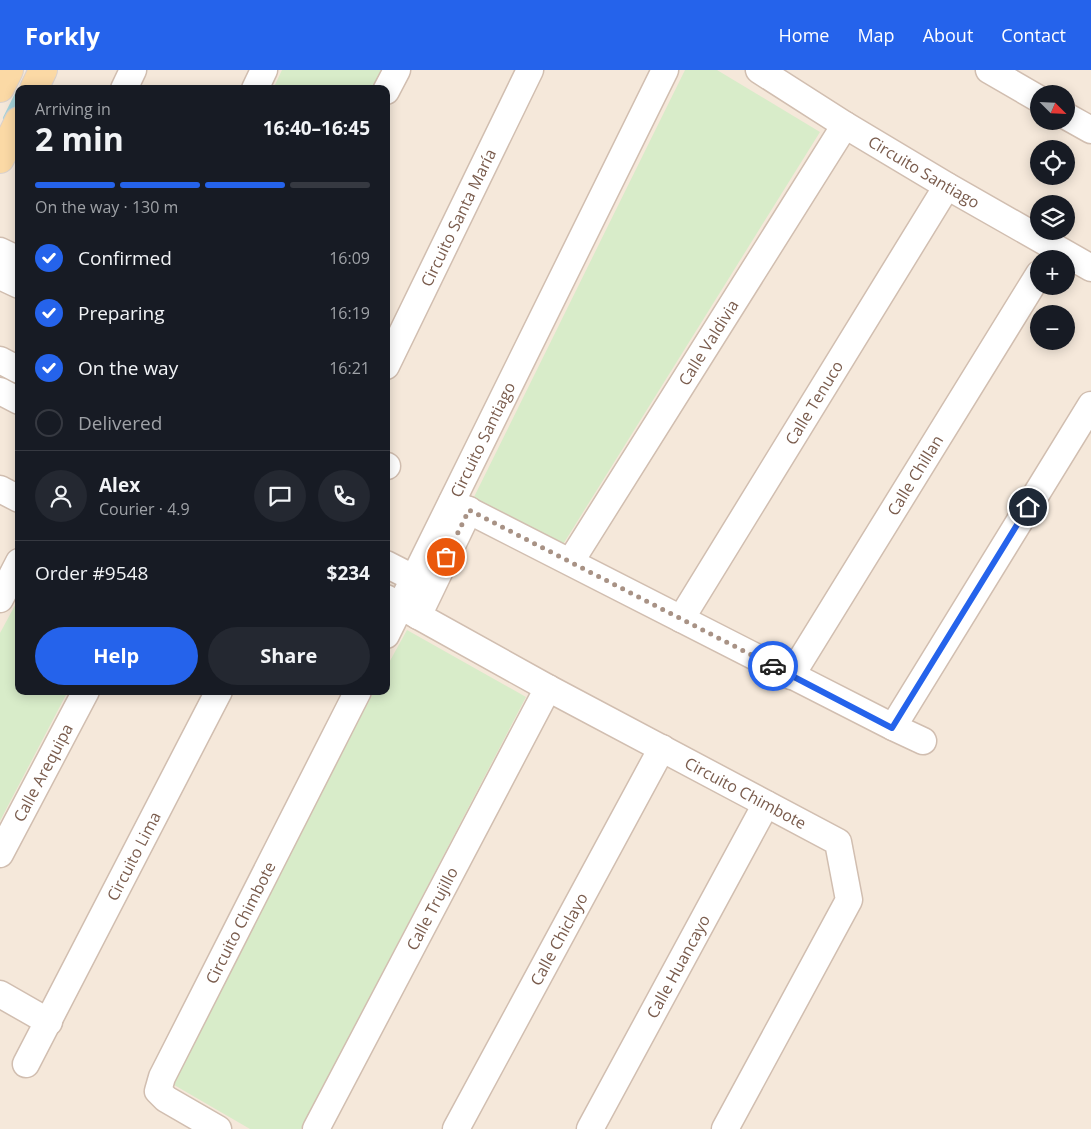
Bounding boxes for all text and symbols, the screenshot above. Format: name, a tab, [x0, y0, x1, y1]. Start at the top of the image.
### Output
text: Forkly	[25, 19, 100, 52]
text: Home	[779, 23, 829, 47]
text: Map	[857, 23, 895, 47]
text: About	[923, 23, 973, 47]
text: Contact	[1001, 23, 1066, 47]
north arrow	[1030, 85, 1075, 130]
map controls	[1030, 85, 1075, 350]
text: Arriving in	[35, 98, 111, 120]
text: 16:40–16:45	[263, 115, 370, 141]
text: 2 min	[35, 117, 124, 160]
street label: Circuito Santiago	[864, 130, 984, 213]
button: locate	[1030, 140, 1075, 185]
street label: Circuito Santa María	[415, 145, 501, 290]
button: layers	[1030, 195, 1075, 240]
text: On the way · 130 m	[35, 196, 178, 218]
icon: check	[35, 244, 63, 272]
text: Confirmed	[78, 245, 172, 271]
text: 16:09	[329, 247, 370, 269]
button: +	[1030, 250, 1075, 295]
street label: Calle Valdivia	[673, 295, 744, 390]
icon: check	[35, 299, 63, 327]
text: Preparing	[78, 300, 165, 326]
text: 16:19	[329, 302, 370, 324]
button: −	[1030, 305, 1075, 350]
icon: check	[35, 354, 63, 382]
text: On the way	[78, 355, 178, 381]
street label: Calle Tenuco	[780, 356, 848, 449]
text: 16:21	[329, 357, 370, 379]
street label: Circuito Santiago	[445, 378, 520, 501]
text: Delivered	[78, 410, 162, 436]
street label: Calle Chillan	[882, 431, 948, 520]
button: person	[35, 470, 87, 522]
button: chat	[254, 470, 306, 522]
button: phone	[318, 470, 370, 522]
text: Alex	[99, 472, 140, 498]
pin	[1007, 486, 1049, 528]
icon: home	[1014, 493, 1042, 521]
text: Courier · 4.9	[99, 498, 190, 520]
pin	[425, 536, 467, 578]
icon: bag	[432, 543, 460, 571]
text: Order #9548	[35, 560, 148, 586]
text: $234	[327, 560, 370, 586]
button: Help	[35, 627, 198, 685]
button: Share	[208, 627, 370, 685]
courier	[748, 641, 798, 691]
icon: car	[759, 652, 787, 680]
street label: Calle Arequipa	[8, 720, 78, 826]
street label: Circuito Chimbote	[681, 752, 810, 834]
street label: Circuito Lima	[101, 808, 166, 905]
street label: Circuito Chimbote	[200, 858, 281, 988]
street label: Calle Trujillo	[401, 863, 463, 954]
street label: Calle Chiclayo	[525, 889, 593, 989]
street label: Calle Huancayo	[641, 911, 715, 1022]

